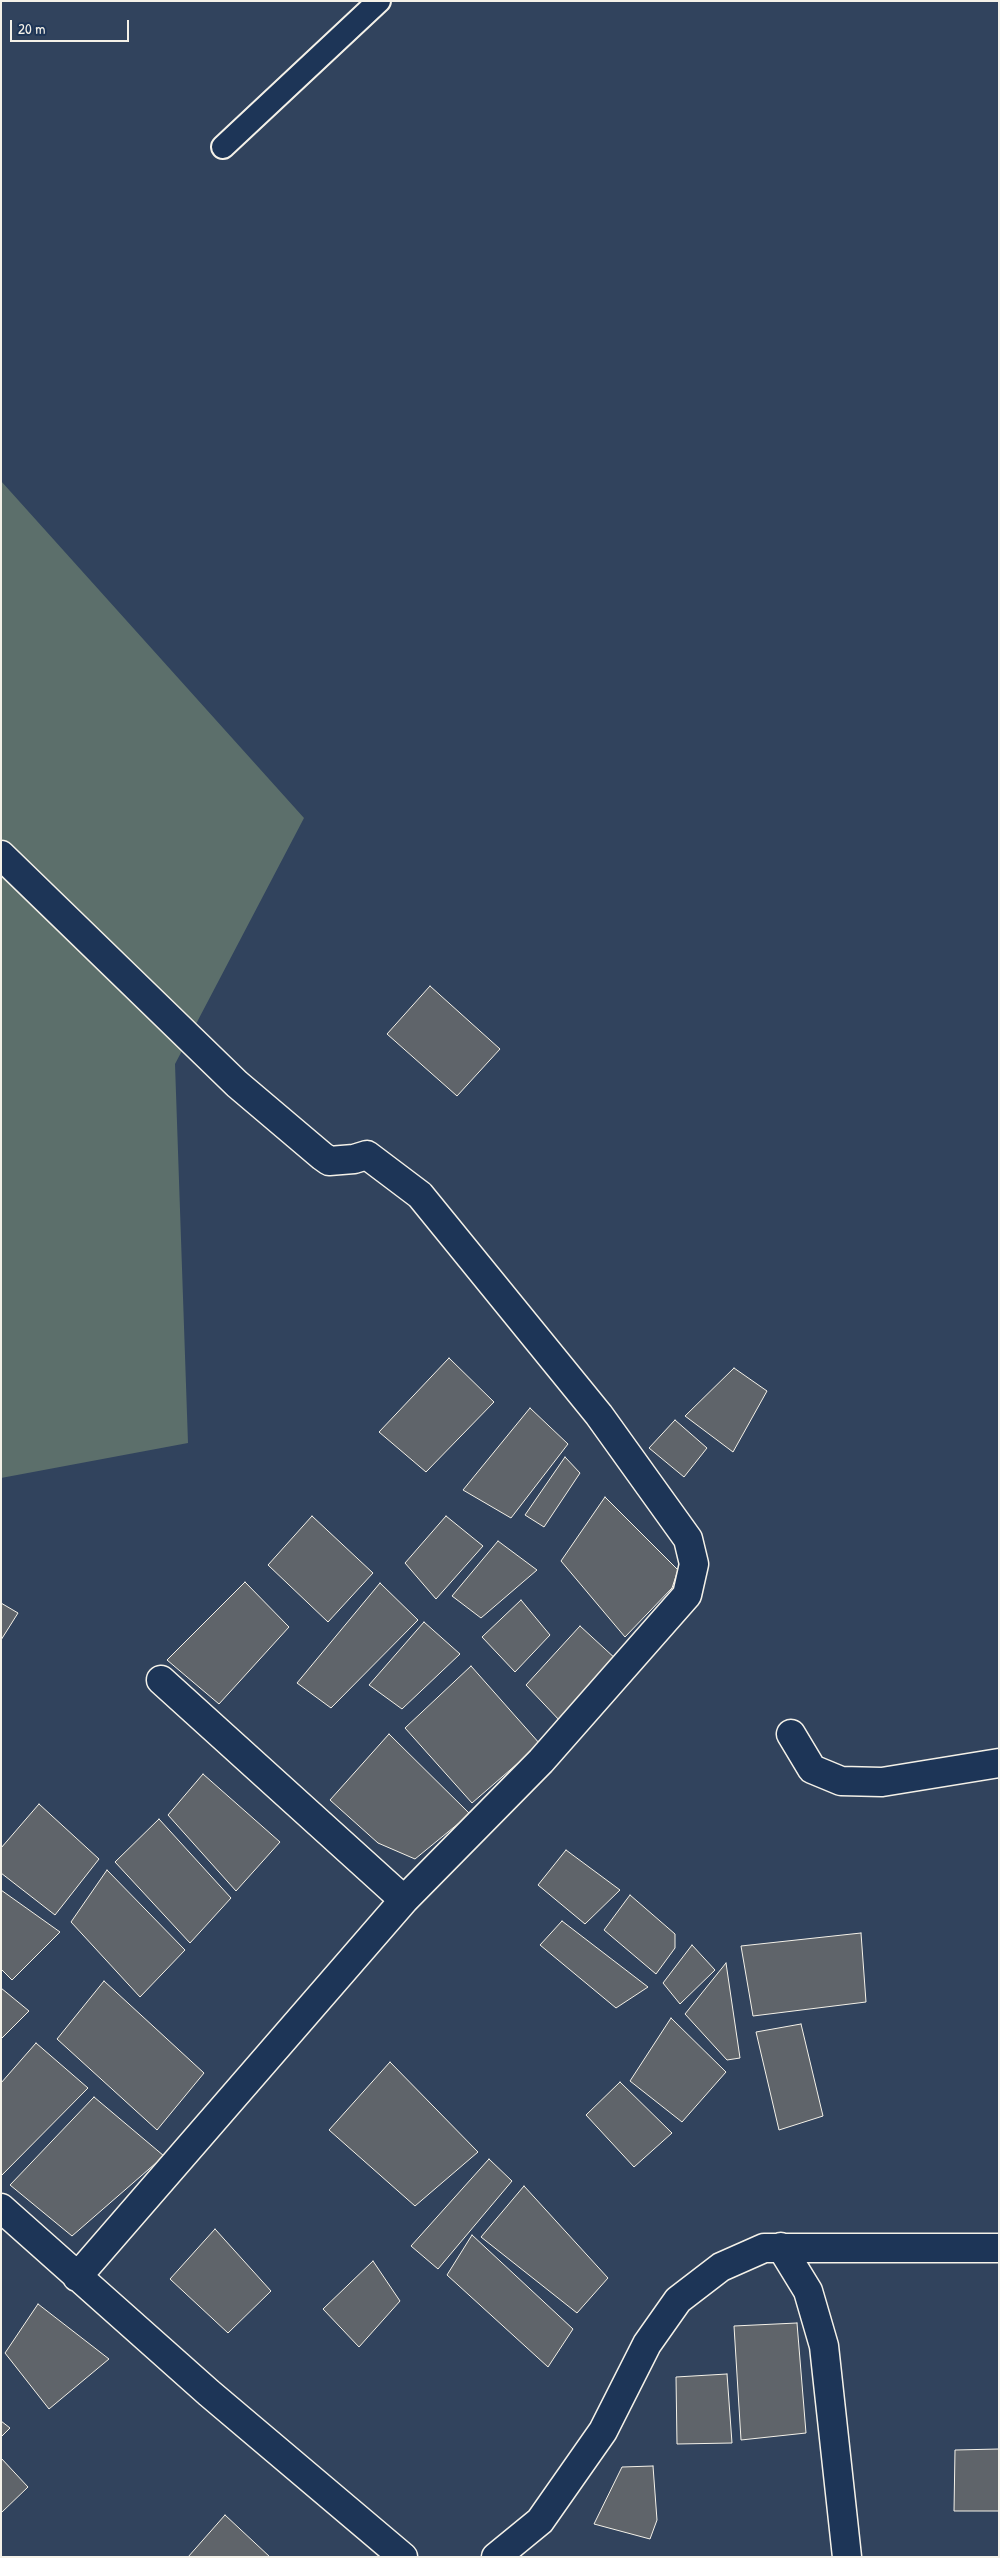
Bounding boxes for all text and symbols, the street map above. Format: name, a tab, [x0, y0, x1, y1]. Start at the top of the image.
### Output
scale bar	[12, 10, 131, 42]
text: 20 m	[18, 18, 45, 39]

